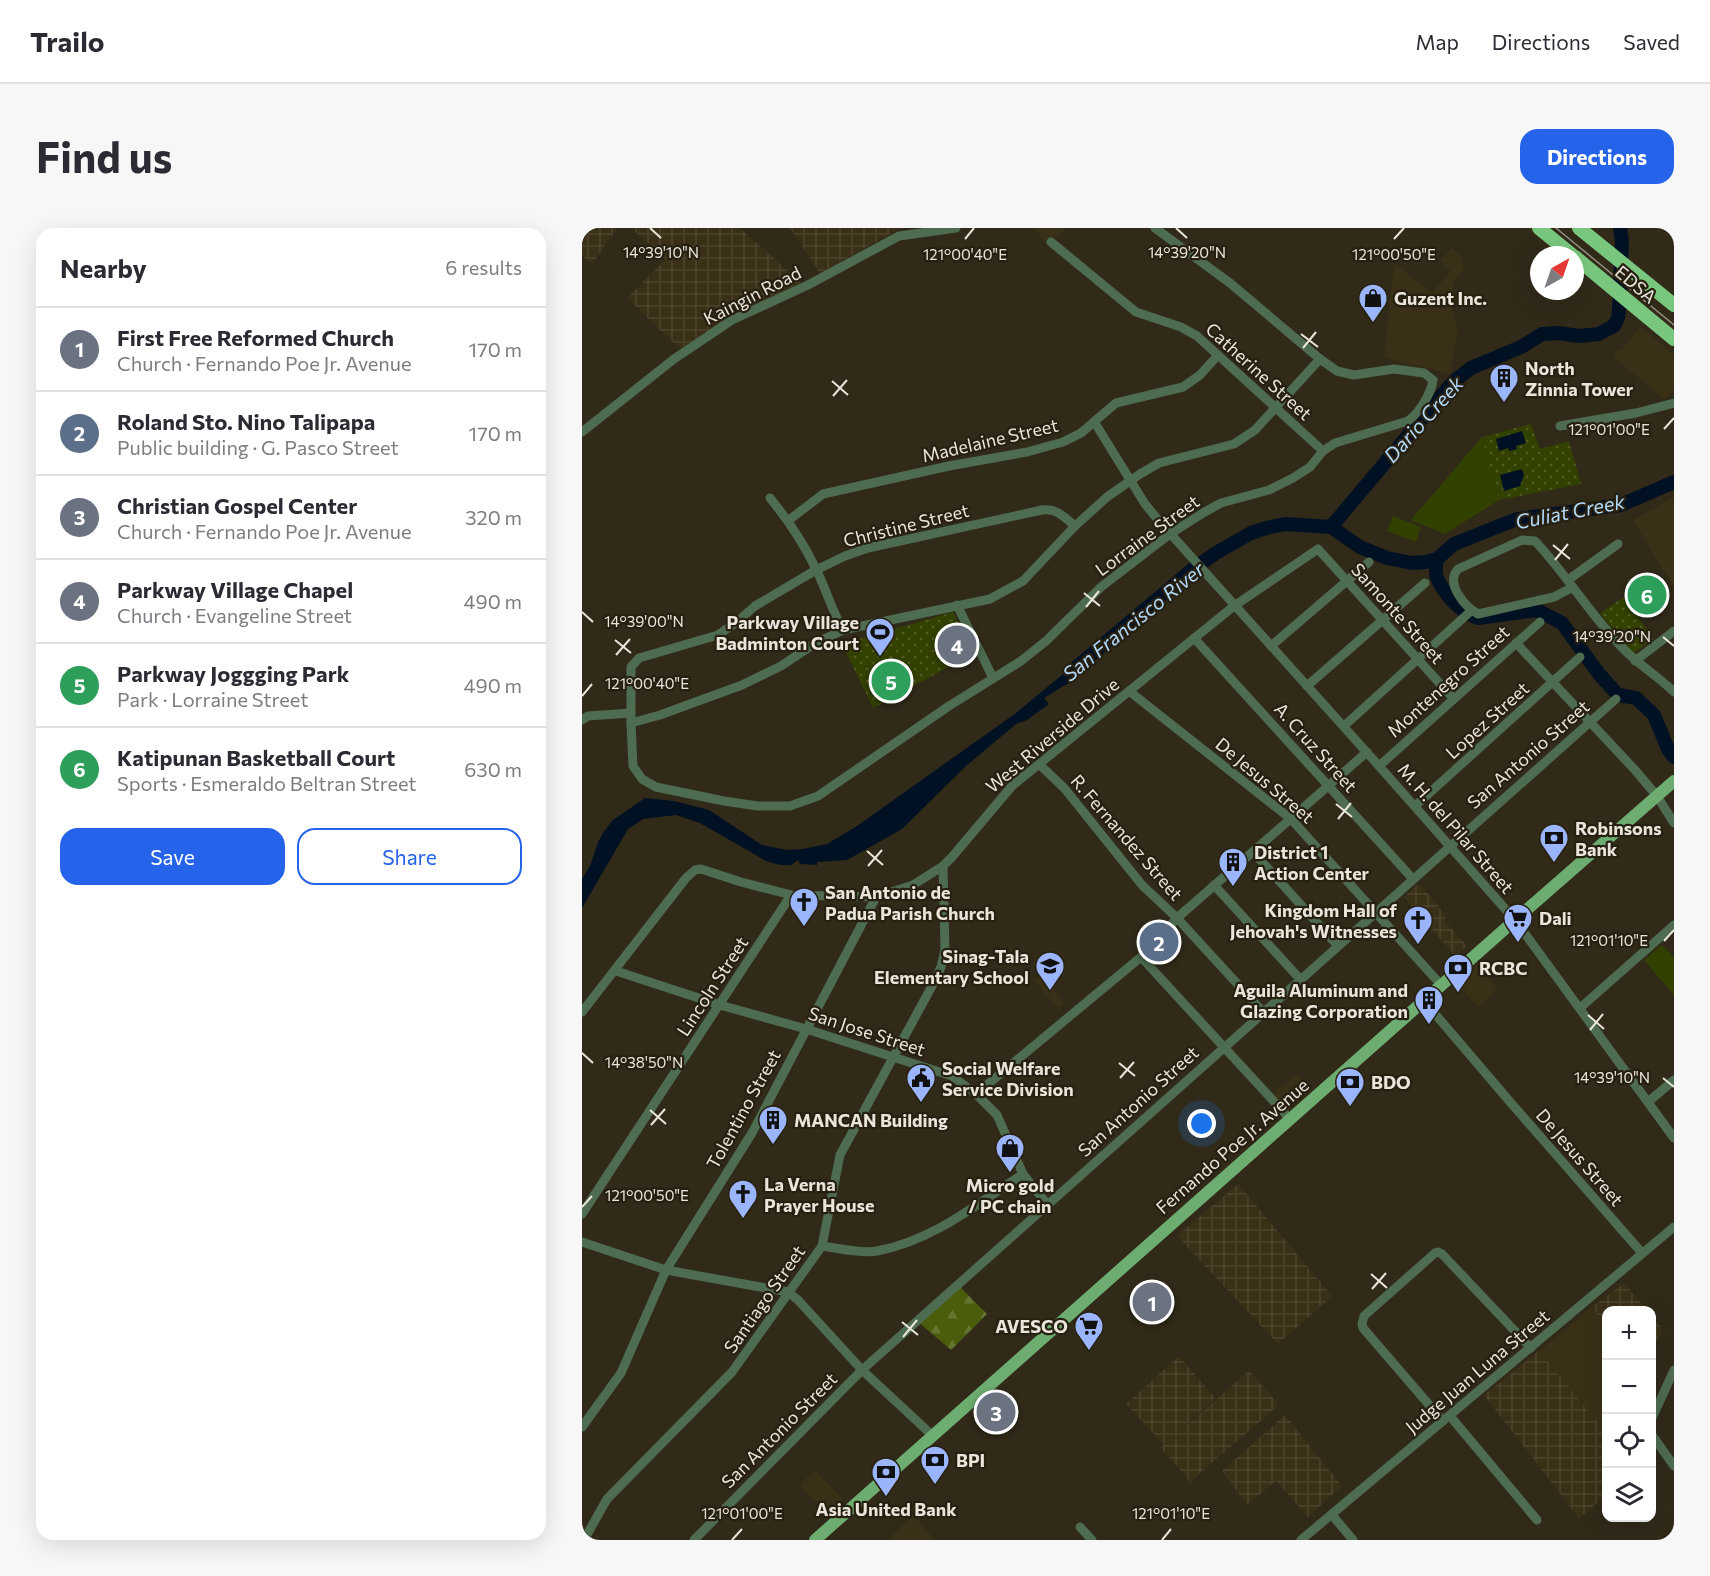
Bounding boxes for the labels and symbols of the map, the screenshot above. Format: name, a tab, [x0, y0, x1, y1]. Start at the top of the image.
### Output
text: 14°39'10"N	[623, 243, 699, 261]
text: 14°39'20"N	[1148, 243, 1226, 261]
text: 121°00'40"E	[923, 245, 1007, 263]
text: 121°00'50"E	[1352, 245, 1436, 263]
north arrow	[1530, 246, 1584, 300]
street label: EDSA	[1611, 260, 1661, 308]
street label: Kaingin Road	[700, 261, 804, 329]
shop icon: Guzent Inc.	[1357, 282, 1389, 324]
place label: Guzent Inc.	[1394, 287, 1487, 309]
street label: Catherine Street	[1202, 318, 1316, 424]
place label: North Zinnia Tower	[1525, 357, 1634, 400]
building icon: North Zinnia Tower	[1488, 362, 1520, 404]
water label: Dario Creek	[1378, 370, 1469, 467]
street label: Madelaine Street	[920, 414, 1060, 466]
text: 121°01'00"E	[1568, 420, 1650, 438]
water label: Culiat Creek	[1513, 488, 1628, 533]
street label: Lorraine Street	[1091, 490, 1203, 580]
street label: Christine Street	[841, 499, 971, 551]
water label: San Francisco River	[1057, 556, 1209, 685]
street label: Samonte Street	[1347, 558, 1449, 668]
pin: 6	[1628, 572, 1666, 617]
place label: Parkway Village Badminton Court	[715, 611, 859, 654]
text: 14°39'00"N	[604, 612, 684, 630]
sports icon: Parkway Village Badminton Court	[864, 616, 896, 658]
street label: Montenegro Street	[1382, 620, 1514, 742]
pin: 4	[938, 622, 976, 668]
text: 14°39'20"N	[1573, 627, 1651, 645]
pin: 5	[872, 658, 910, 704]
street label: West Riverside Drive	[981, 673, 1123, 797]
text: 121°00'40"E	[605, 674, 689, 692]
street label: Lopez Street	[1441, 677, 1533, 763]
street label: San Antonio Street	[1462, 695, 1594, 813]
street label: A. Cruz Street	[1270, 698, 1362, 796]
street label: De Jesus Street	[1211, 732, 1319, 828]
street label: M. H. del Pilar Street	[1393, 758, 1519, 898]
street label: R. Fernandez Street	[1066, 770, 1188, 904]
place label: Robinsons Bank	[1575, 817, 1662, 860]
bank icon: Robinsons Bank	[1538, 822, 1570, 864]
place label: District 1 Action Center	[1254, 841, 1370, 884]
building icon: District 1 Action Center	[1217, 846, 1249, 888]
place label: San Antonio de Padua Parish Church	[825, 881, 995, 924]
church icon: San Antonio de Padua Parish Church	[788, 886, 820, 928]
place label: Kingdom Hall of Jehovah's Witnesses	[1230, 899, 1398, 942]
supermarket icon: Dali	[1502, 902, 1534, 944]
church icon: Kingdom Hall of Jehovah's Witnesses	[1402, 904, 1434, 946]
place label: Dali	[1539, 907, 1572, 929]
pin: 2	[1140, 920, 1178, 964]
text: 121°01'10"E	[1570, 931, 1648, 949]
street label: Lincoln Street	[672, 932, 752, 1040]
place label: Sinag-Tala Elementary School	[874, 945, 1029, 988]
school or university icon: Sinag-Tala Elementary School	[1034, 950, 1066, 992]
bank icon: RCBC	[1442, 952, 1474, 994]
place label: RCBC	[1479, 957, 1528, 979]
place label: Aguila Aluminum and Glazing Corporation	[1233, 979, 1408, 1022]
building icon: Aguila Aluminum and Glazing Corporation	[1413, 984, 1445, 1026]
street label: San Jose Street	[806, 1002, 928, 1060]
street label: San Antonio Street	[1073, 1041, 1203, 1161]
street label: Tolentino Street	[701, 1046, 785, 1172]
text: 14°38'50"N	[605, 1053, 683, 1071]
place label: Social Welfare Service Division	[942, 1057, 1074, 1100]
public building icon: Social Welfare Service Division	[905, 1062, 937, 1104]
bank icon: BDO	[1334, 1066, 1366, 1108]
text: 14°39'10"N	[1574, 1068, 1650, 1086]
place label: BDO	[1371, 1071, 1411, 1093]
street label: Fernando Poe Jr. Avenue	[1151, 1074, 1313, 1218]
building icon: MANCAN Building	[757, 1104, 789, 1146]
street label: De Jesus Street	[1532, 1104, 1628, 1210]
place label: MANCAN Building	[794, 1109, 948, 1131]
your location	[1187, 1109, 1216, 1138]
shop icon: Micro gold / PC chain	[994, 1132, 1026, 1174]
place label: La Verna Prayer House	[764, 1173, 874, 1216]
place label: Micro gold / PC chain	[966, 1174, 1054, 1217]
church icon: La Verna Prayer House	[727, 1178, 759, 1220]
text: 121°00'50"E	[605, 1186, 689, 1204]
street label: Santiago Street	[719, 1241, 809, 1357]
pin: 1	[1132, 1280, 1172, 1324]
street label: Judge Juan Luna Street	[1401, 1304, 1553, 1438]
supermarket icon: AVESCO	[1073, 1310, 1105, 1352]
place label: AVESCO	[995, 1315, 1068, 1337]
street label: San Antonio Street	[717, 1368, 841, 1492]
pin: 3	[976, 1390, 1016, 1434]
bank icon: BPI	[919, 1444, 951, 1486]
place label: BPI	[956, 1449, 985, 1471]
bank icon: Asia United Bank	[870, 1456, 902, 1498]
place label: Asia United Bank	[816, 1498, 957, 1520]
text: 121°01'00"E	[701, 1504, 783, 1522]
text: 121°01'10"E	[1132, 1504, 1210, 1522]

